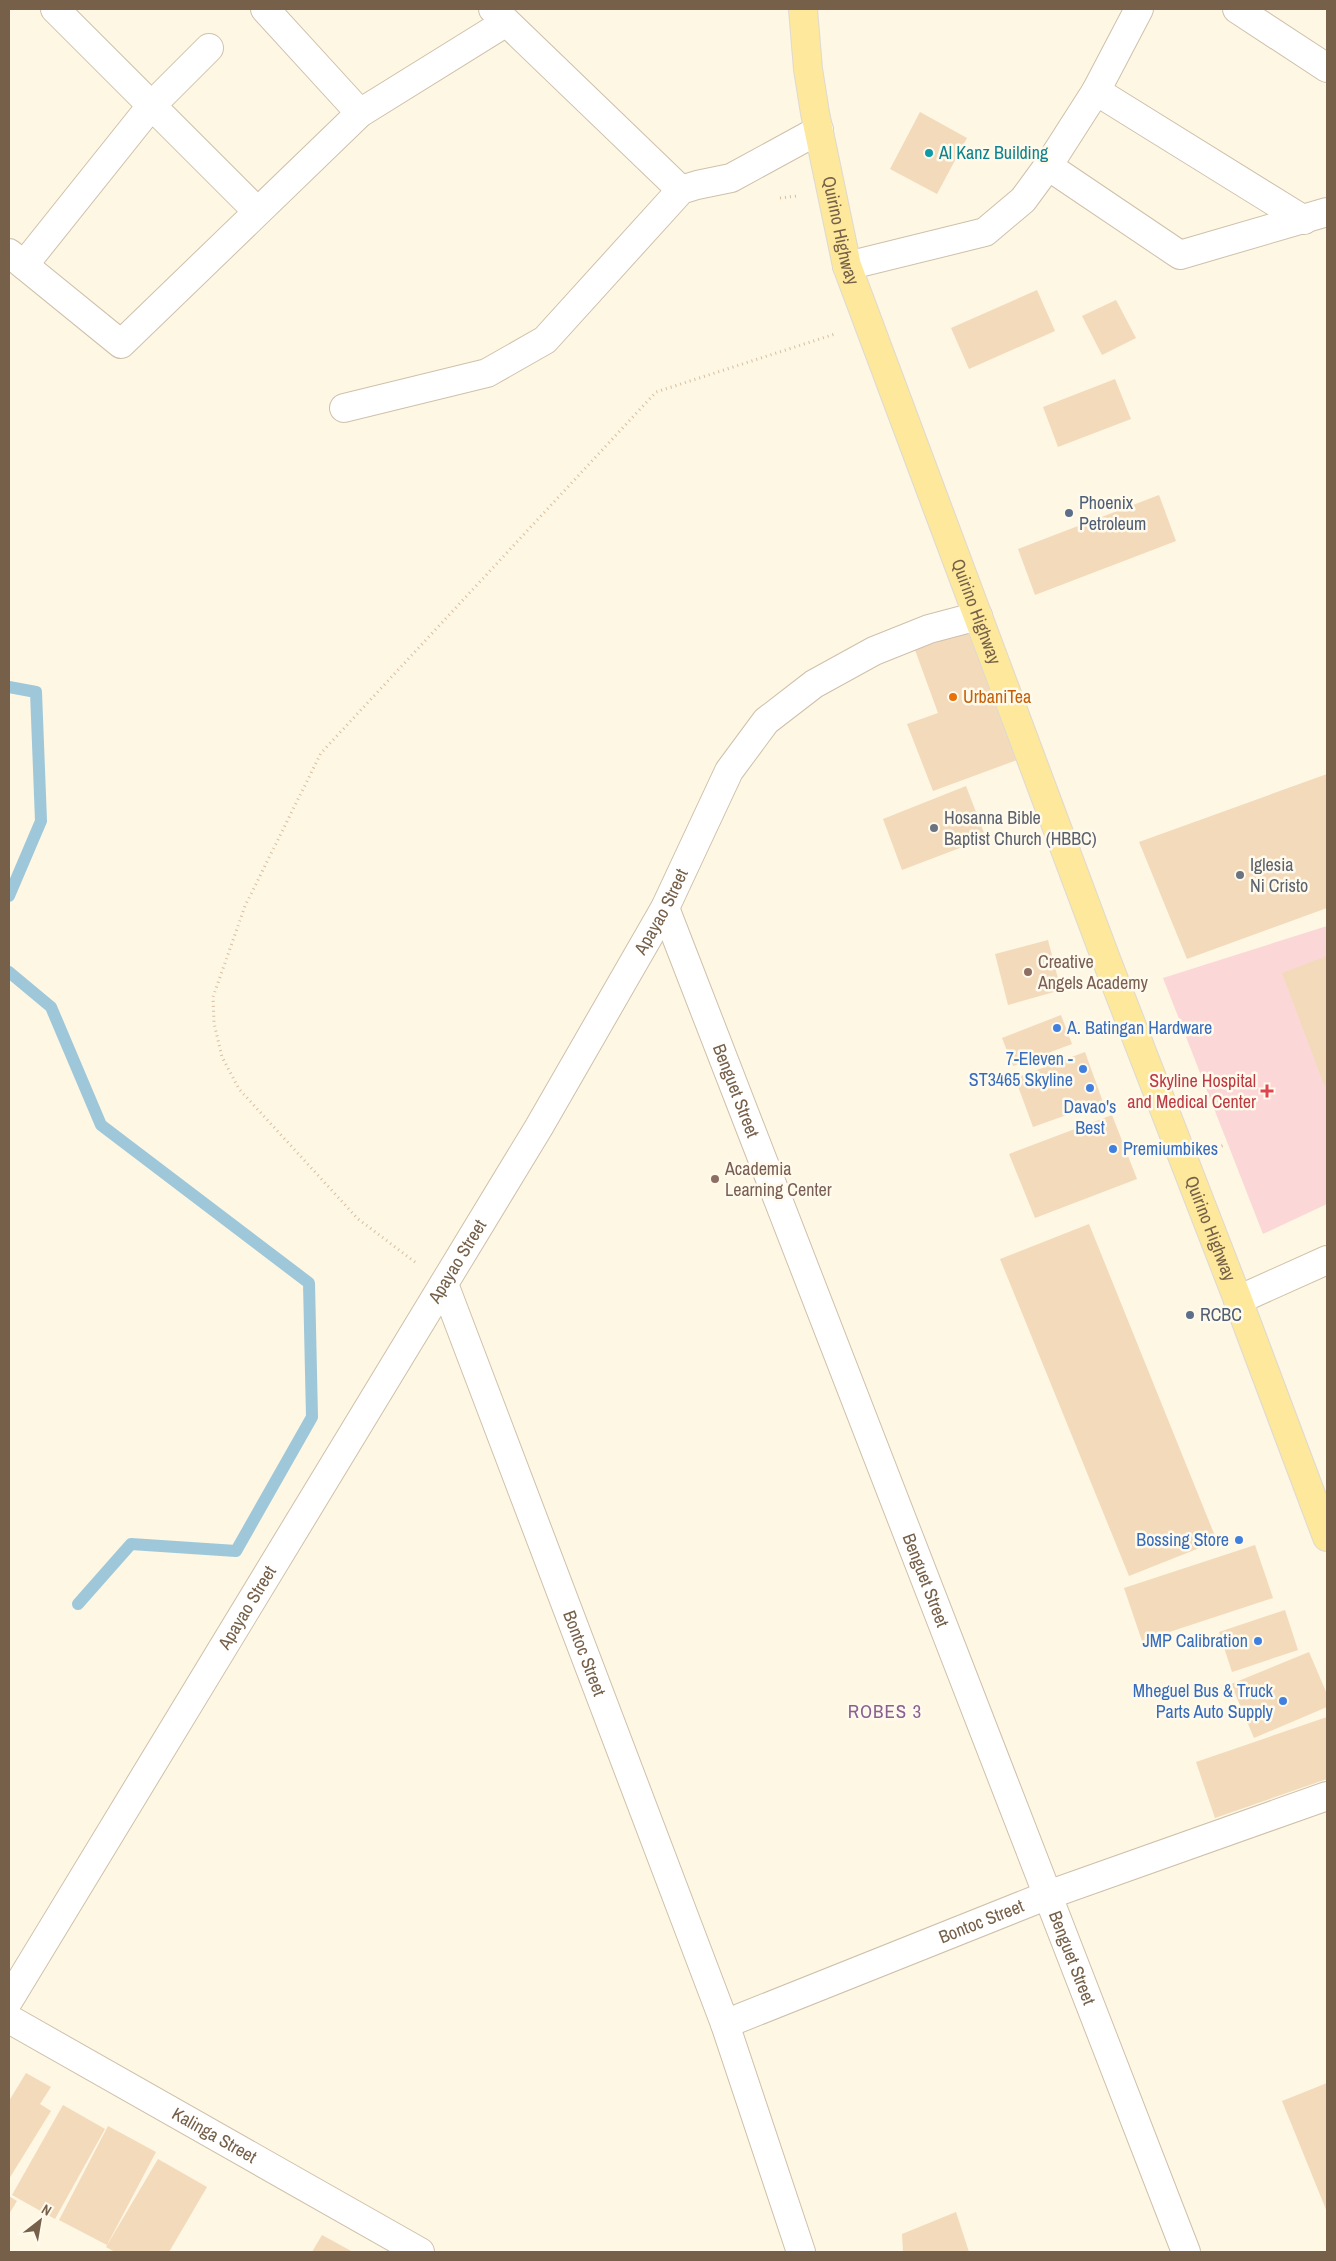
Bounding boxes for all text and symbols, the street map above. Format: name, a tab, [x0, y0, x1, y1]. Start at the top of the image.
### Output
place label: Al Kanz Building	[938, 140, 1049, 165]
marker: Al Kanz Building	[923, 147, 935, 159]
street label: Quirino Highway	[817, 174, 866, 289]
place label: Phoenix Petroleum	[1079, 490, 1146, 536]
marker: Phoenix Petroleum	[1063, 507, 1075, 519]
street label: Quirino Highway	[946, 555, 1008, 668]
place label: UrbaniTea	[963, 684, 1031, 709]
marker: UrbaniTea	[947, 691, 959, 703]
place label: Hosanna Bible Baptist Church (HBBC)	[944, 805, 1097, 851]
marker: Hosanna Bible Baptist Church (HBBC)	[928, 822, 940, 834]
place label: Iglesia Ni Cristo	[1250, 852, 1308, 898]
street label: Apayao Street	[627, 865, 694, 960]
marker: Iglesia Ni Cristo	[1234, 869, 1246, 881]
place label: Creative Angels Academy	[1037, 949, 1149, 995]
marker: Creative Angels Academy	[1022, 966, 1034, 978]
place label: A. Batingan Hardware	[1066, 1015, 1212, 1040]
marker: A. Batingan Hardware	[1051, 1022, 1063, 1034]
street label: Benguet Street	[707, 1040, 766, 1141]
place label: 7-Eleven - ST3465 Skyline	[969, 1046, 1073, 1092]
marker: 7-Eleven - ST3465 Skyline	[1077, 1063, 1089, 1075]
place label: Skyline Hospital and Medical Center	[1127, 1068, 1256, 1114]
marker: Davao's Best	[1084, 1082, 1096, 1094]
marker: Skyline Hospital and Medical Center	[1260, 1084, 1274, 1098]
place label: Davao's Best	[1064, 1094, 1116, 1140]
place label: Premiumbikes	[1123, 1136, 1218, 1161]
marker: Premiumbikes	[1107, 1143, 1119, 1155]
place label: Academia Learning Center	[724, 1156, 832, 1202]
street label: Quirino Highway	[1179, 1172, 1243, 1285]
marker: Academia Learning Center	[709, 1173, 721, 1185]
street label: Apayao Street	[421, 1215, 492, 1309]
place label: RCBC	[1200, 1302, 1242, 1327]
marker: RCBC	[1184, 1309, 1196, 1321]
place label: Bossing Store	[1136, 1527, 1229, 1552]
street label: Benguet Street	[897, 1530, 956, 1631]
marker: Bossing Store	[1233, 1534, 1245, 1546]
street label: Apayao Street	[211, 1561, 282, 1655]
street label: Bontoc Street	[557, 1607, 612, 1699]
place label: JMP Calibration	[1142, 1628, 1248, 1653]
marker: JMP Calibration	[1252, 1635, 1264, 1647]
place label: Mheguel Bus & Truck Parts Auto Supply	[1133, 1678, 1274, 1724]
marker: Mheguel Bus & Truck Parts Auto Supply	[1277, 1695, 1289, 1707]
district label: ROBES 3	[848, 1698, 922, 1724]
street label: Bontoc Street	[935, 1893, 1027, 1949]
street label: Benguet Street	[1043, 1907, 1102, 2008]
street label: Kalinga Street	[168, 2101, 261, 2169]
north arrow	[15, 2196, 65, 2246]
text: N	[39, 2200, 55, 2220]

